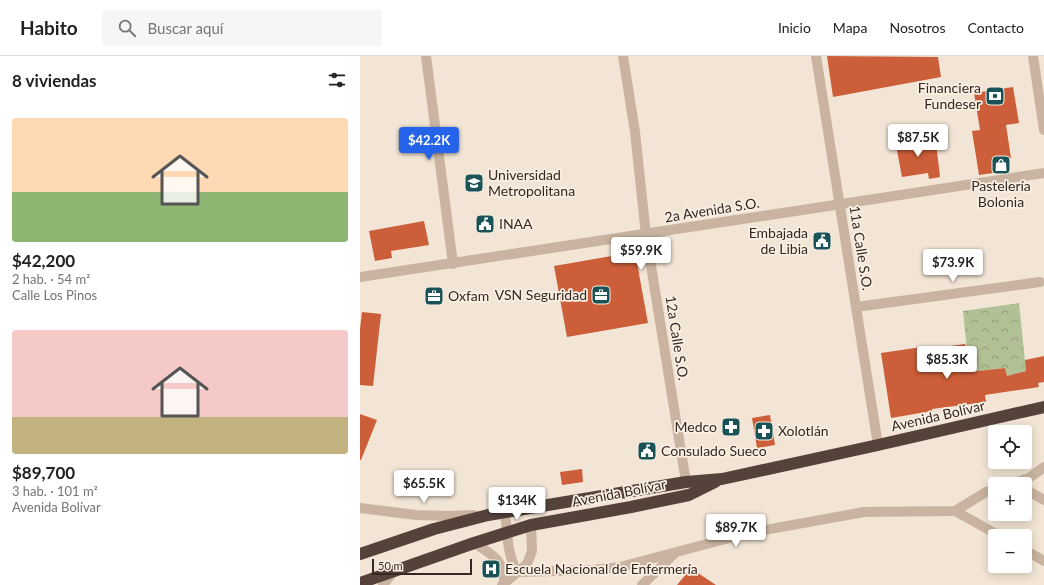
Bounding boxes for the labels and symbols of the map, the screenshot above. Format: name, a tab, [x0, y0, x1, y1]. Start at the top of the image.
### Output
place label: Financiera Fundeser	[918, 79, 981, 112]
bank icon: Financiera Fundeser	[984, 85, 1006, 107]
pin: $87.5K	[885, 124, 951, 158]
pin: $42.2K	[396, 127, 462, 161]
shop icon: Pastelería Bolonia	[990, 154, 1012, 176]
place label: Universidad Metropolitana	[488, 166, 575, 199]
school or university icon: Universidad Metropolitana	[463, 172, 485, 194]
place label: Pastelería Bolonia	[971, 177, 1031, 210]
street label: 2a Avenida S.O.	[663, 194, 761, 225]
street label: 11a Calle S.O.	[846, 204, 877, 291]
public building icon: INAA	[474, 213, 496, 235]
place label: INAA	[499, 215, 533, 232]
place label: Embajada de Libia	[749, 224, 808, 257]
public building icon: Embajada de Libia	[811, 230, 833, 252]
pin: $59.9K	[608, 237, 674, 271]
pin: $73.9K	[920, 249, 986, 283]
office icon: VSN Seguridad	[590, 284, 612, 306]
office icon: Oxfam	[423, 285, 445, 307]
place label: VSN Seguridad	[495, 286, 587, 303]
place label: Oxfam	[448, 287, 489, 304]
street label: 12a Calle S.O.	[662, 294, 693, 381]
pin: $85.3K	[914, 346, 980, 380]
street label: Avenida Bolívar	[889, 396, 986, 435]
pharmacy icon: Medco	[720, 416, 742, 438]
place label: Medco	[674, 418, 717, 435]
pharmacy icon: Xolotlán	[753, 420, 775, 442]
place label: Xolotlán	[778, 422, 829, 439]
public building icon: Consulado Sueco	[636, 440, 658, 462]
place label: Consulado Sueco	[661, 442, 767, 459]
pin: $65.5K	[391, 470, 457, 504]
street label: Avenida Bolívar	[570, 475, 667, 510]
pin: $134K	[489, 487, 545, 521]
pin: $89.7K	[703, 514, 769, 548]
scale bar	[372, 557, 472, 576]
hospital icon: Escuela Nacional de Enfermería	[480, 558, 502, 580]
place label: Escuela Nacional de Enfermería	[505, 560, 698, 577]

